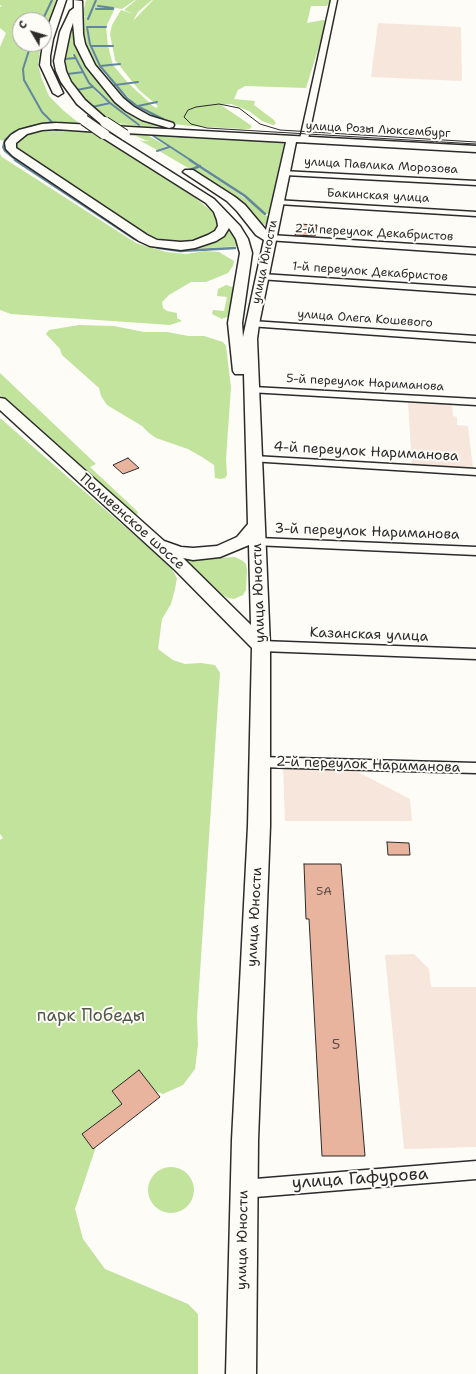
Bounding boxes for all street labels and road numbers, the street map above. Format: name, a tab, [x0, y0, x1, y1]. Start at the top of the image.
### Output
street label: улица Розы Люксембург	[305, 119, 451, 141]
street label: улица Павлика Морозова	[304, 155, 458, 177]
street label: Бакинская улица	[326, 186, 430, 206]
street label: улица Юности	[249, 219, 281, 305]
street label: 2-й переулок Декабристов	[294, 222, 454, 244]
street label: 1-й переулок Декабристов	[292, 259, 448, 285]
street label: улица Олега Кошевого	[297, 307, 433, 331]
street label: 5-й переулок Нариманова	[286, 372, 444, 394]
street label: 4-й переулок Нариманова	[273, 439, 459, 465]
street label: Поливенское шоссе	[76, 470, 188, 574]
street label: 3-й переулок Нариманова	[274, 520, 460, 544]
street label: улица Юности	[249, 543, 269, 643]
street label: Казанская улица	[309, 625, 429, 645]
street label: 2-й переулок Нариманова	[275, 753, 461, 777]
street label: улица Юности	[244, 867, 266, 967]
street label: улица Гафурова	[291, 1164, 429, 1194]
street label: улица Юности	[234, 1190, 252, 1290]

